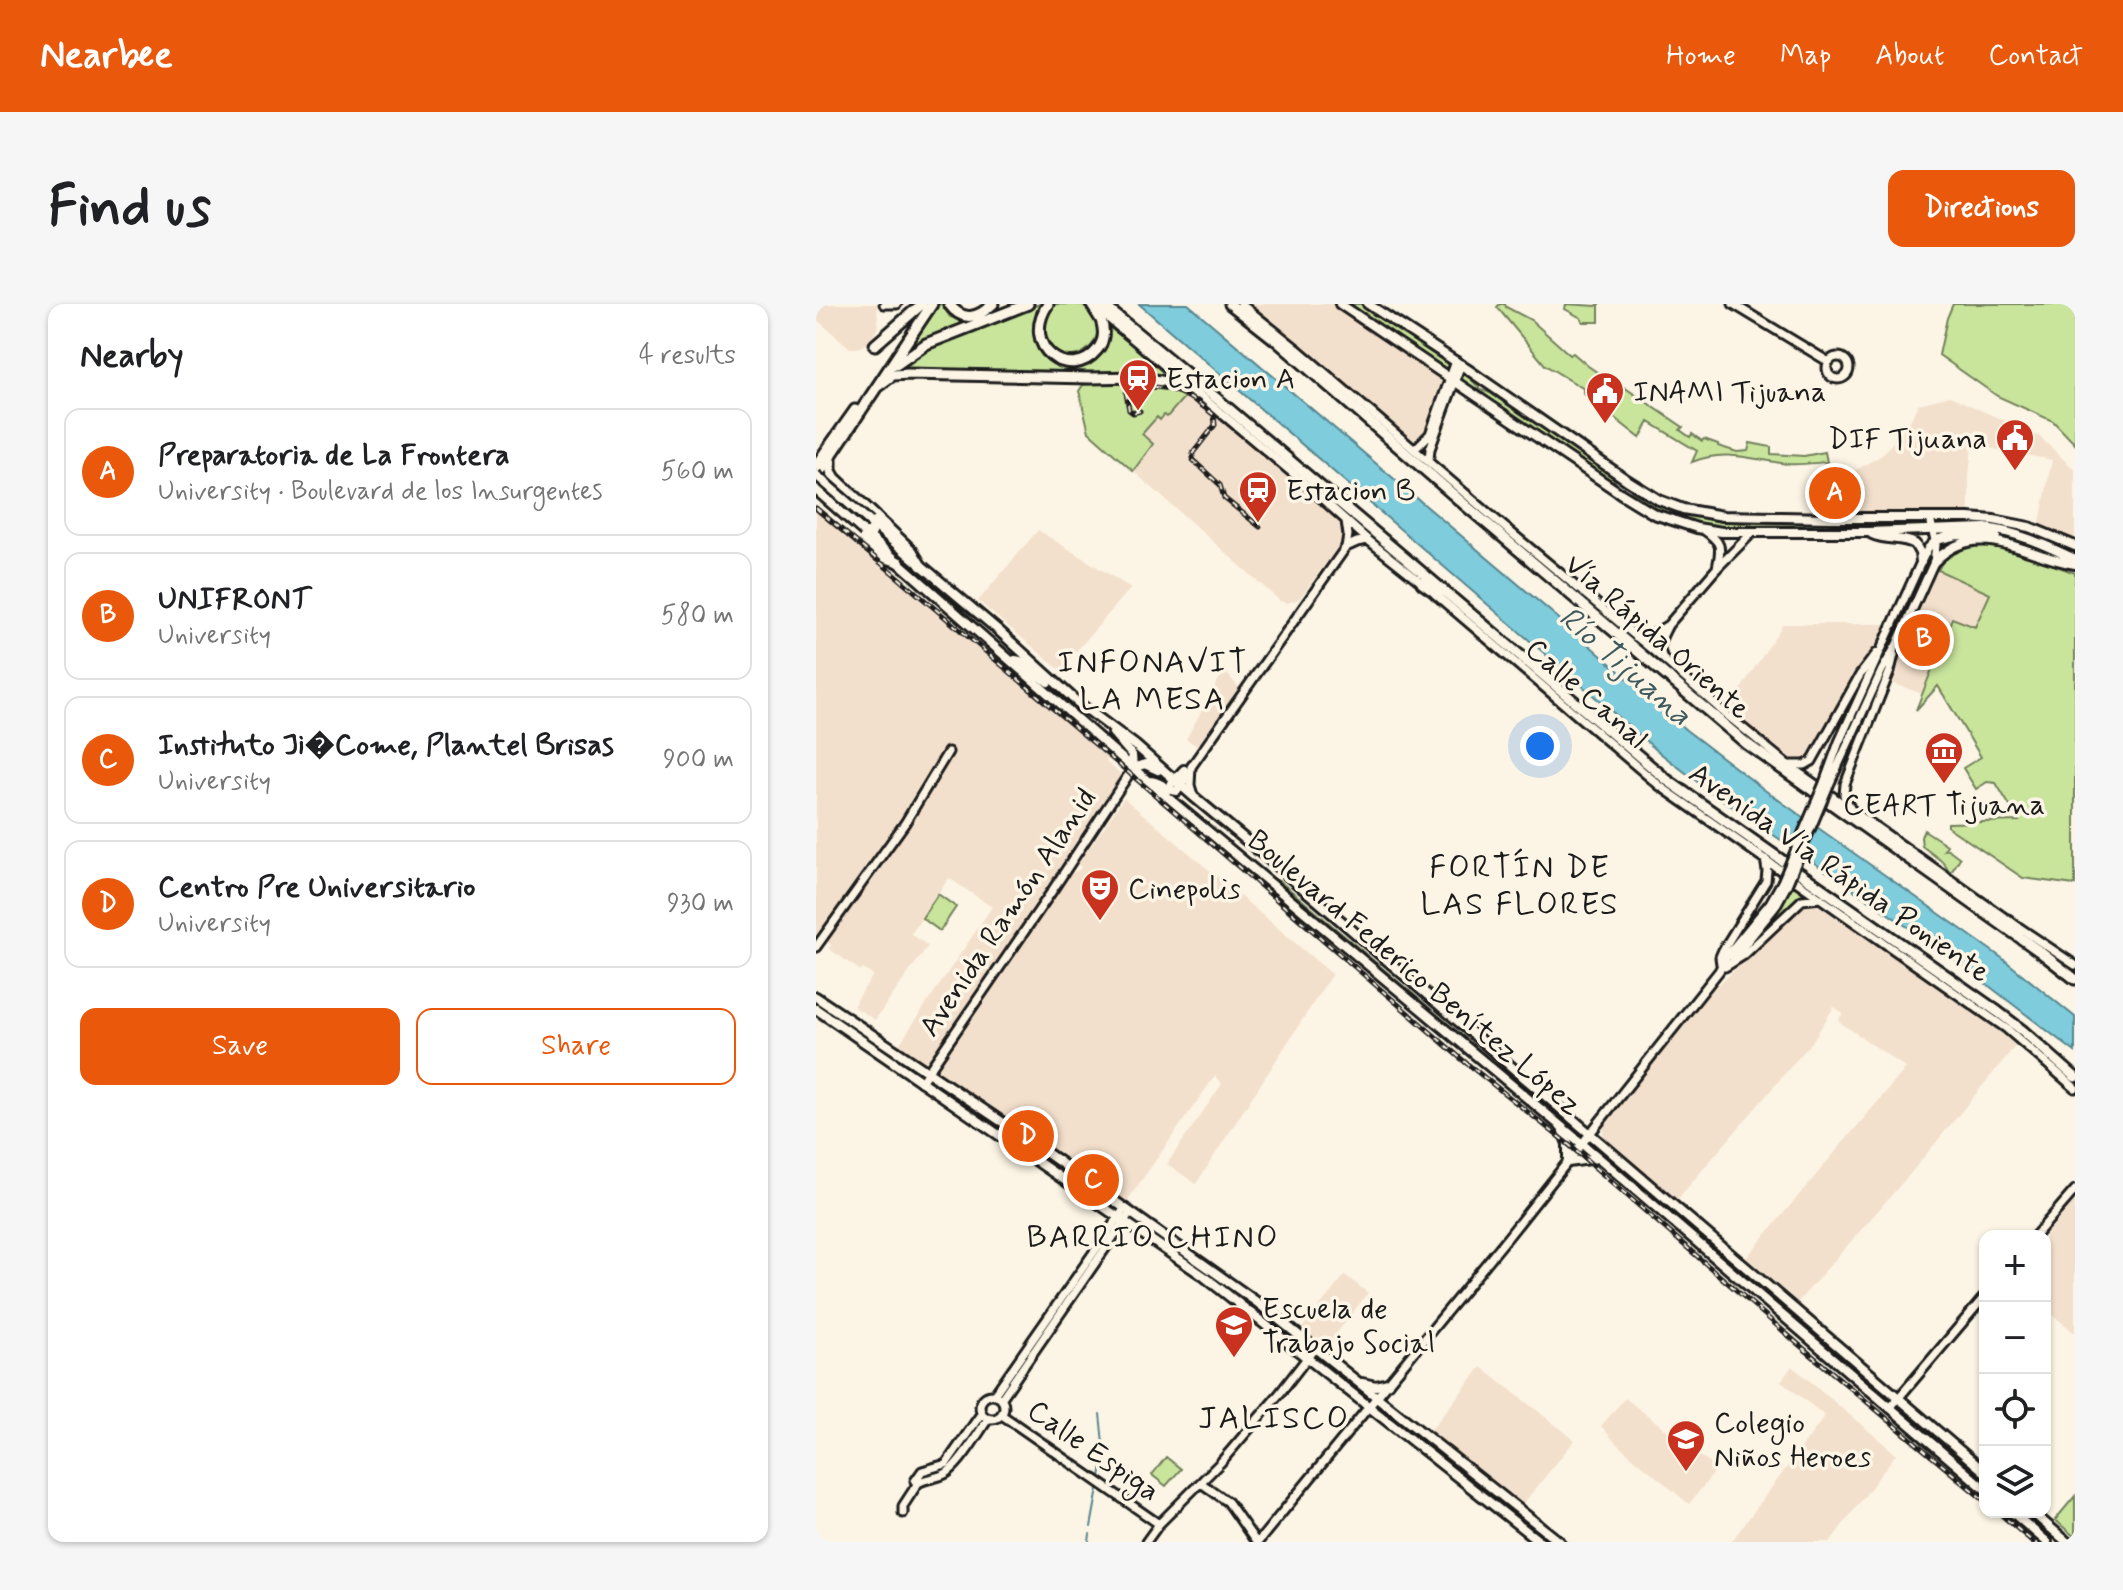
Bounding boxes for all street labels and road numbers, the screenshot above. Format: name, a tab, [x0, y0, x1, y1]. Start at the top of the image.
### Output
street label: Vía Rápida Oriente	[1556, 546, 1758, 729]
street label: Calle Canal	[1517, 630, 1655, 758]
street label: Avenida Vía Rápida Poniente	[1681, 754, 1998, 992]
street label: Avenida Ramón Alanid	[910, 781, 1106, 1045]
street label: Boulevard Federico Benítez López	[1239, 822, 1589, 1125]
street label: Calle Espiga	[1018, 1391, 1167, 1513]

